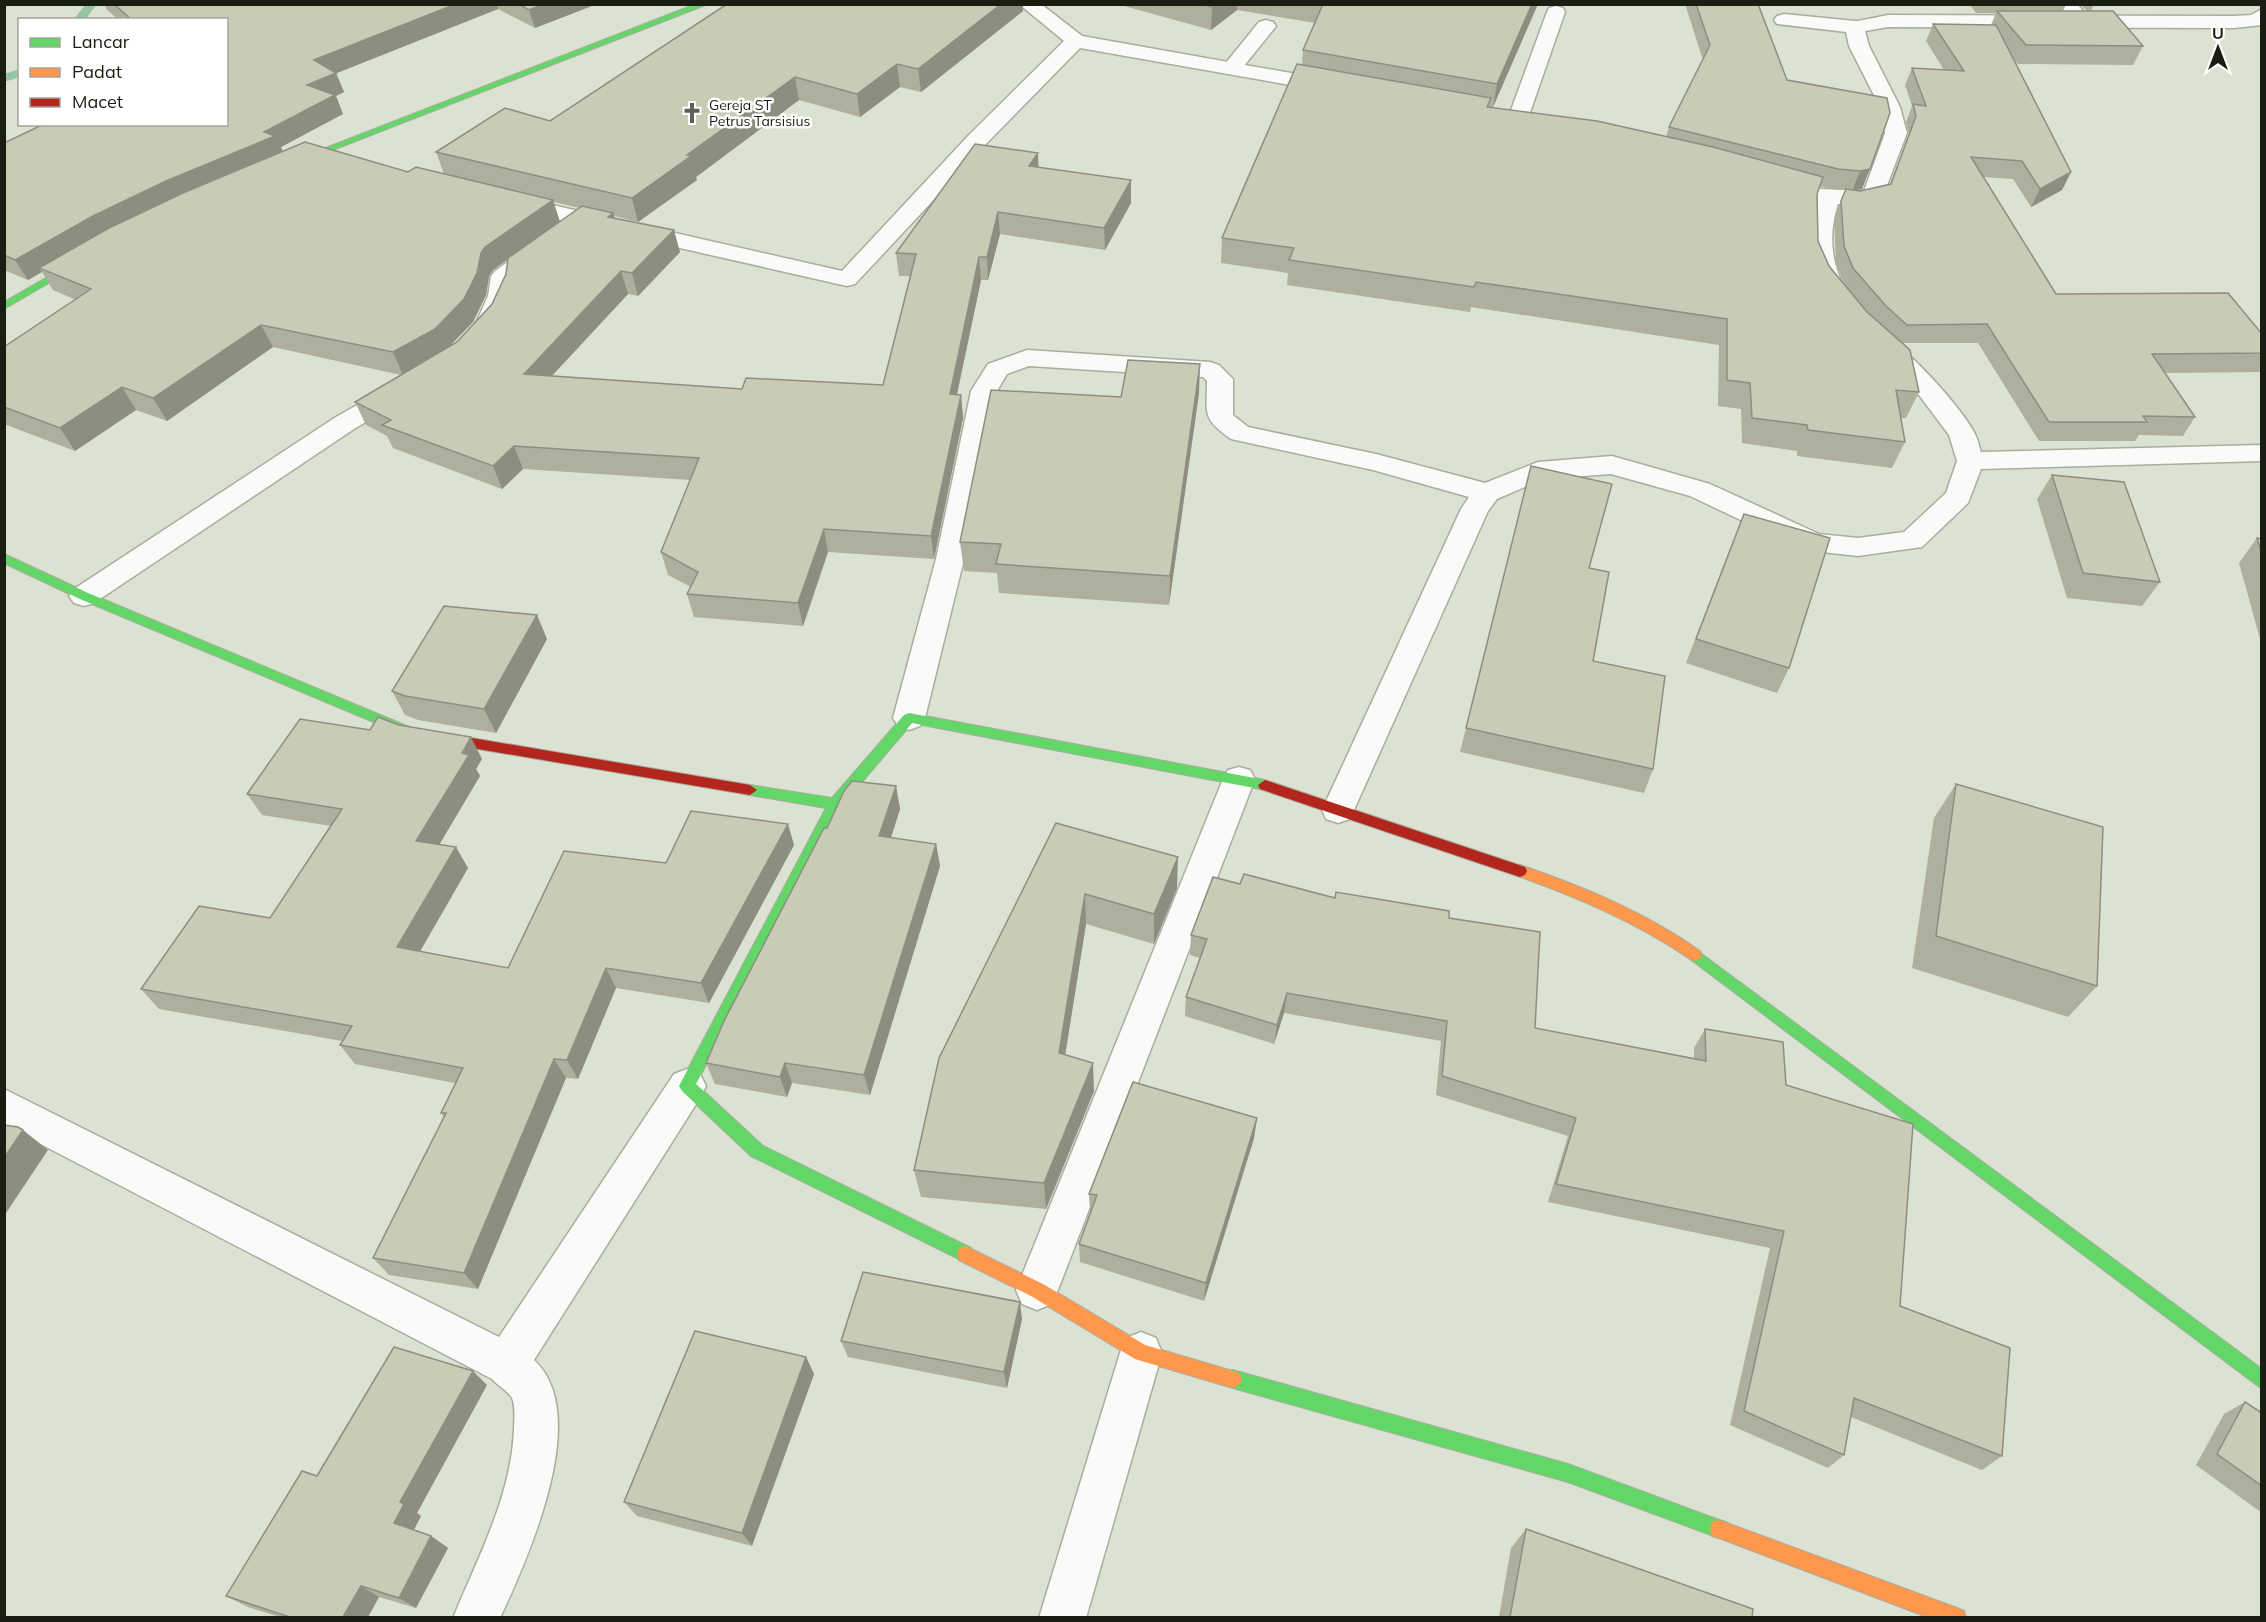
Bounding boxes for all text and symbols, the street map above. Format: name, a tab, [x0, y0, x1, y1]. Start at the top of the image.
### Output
legend	[18, 18, 228, 126]
north arrow	[2188, 18, 2248, 78]
text: U	[2212, 23, 2224, 43]
text: Lancar	[72, 30, 130, 53]
text: Padat	[72, 60, 122, 83]
text: Macet	[72, 90, 123, 113]
place label: Gereja ST Petrus Tarsisius	[709, 96, 810, 130]
church icon: Gereja ST Petrus Tarsisius	[680, 101, 704, 125]

